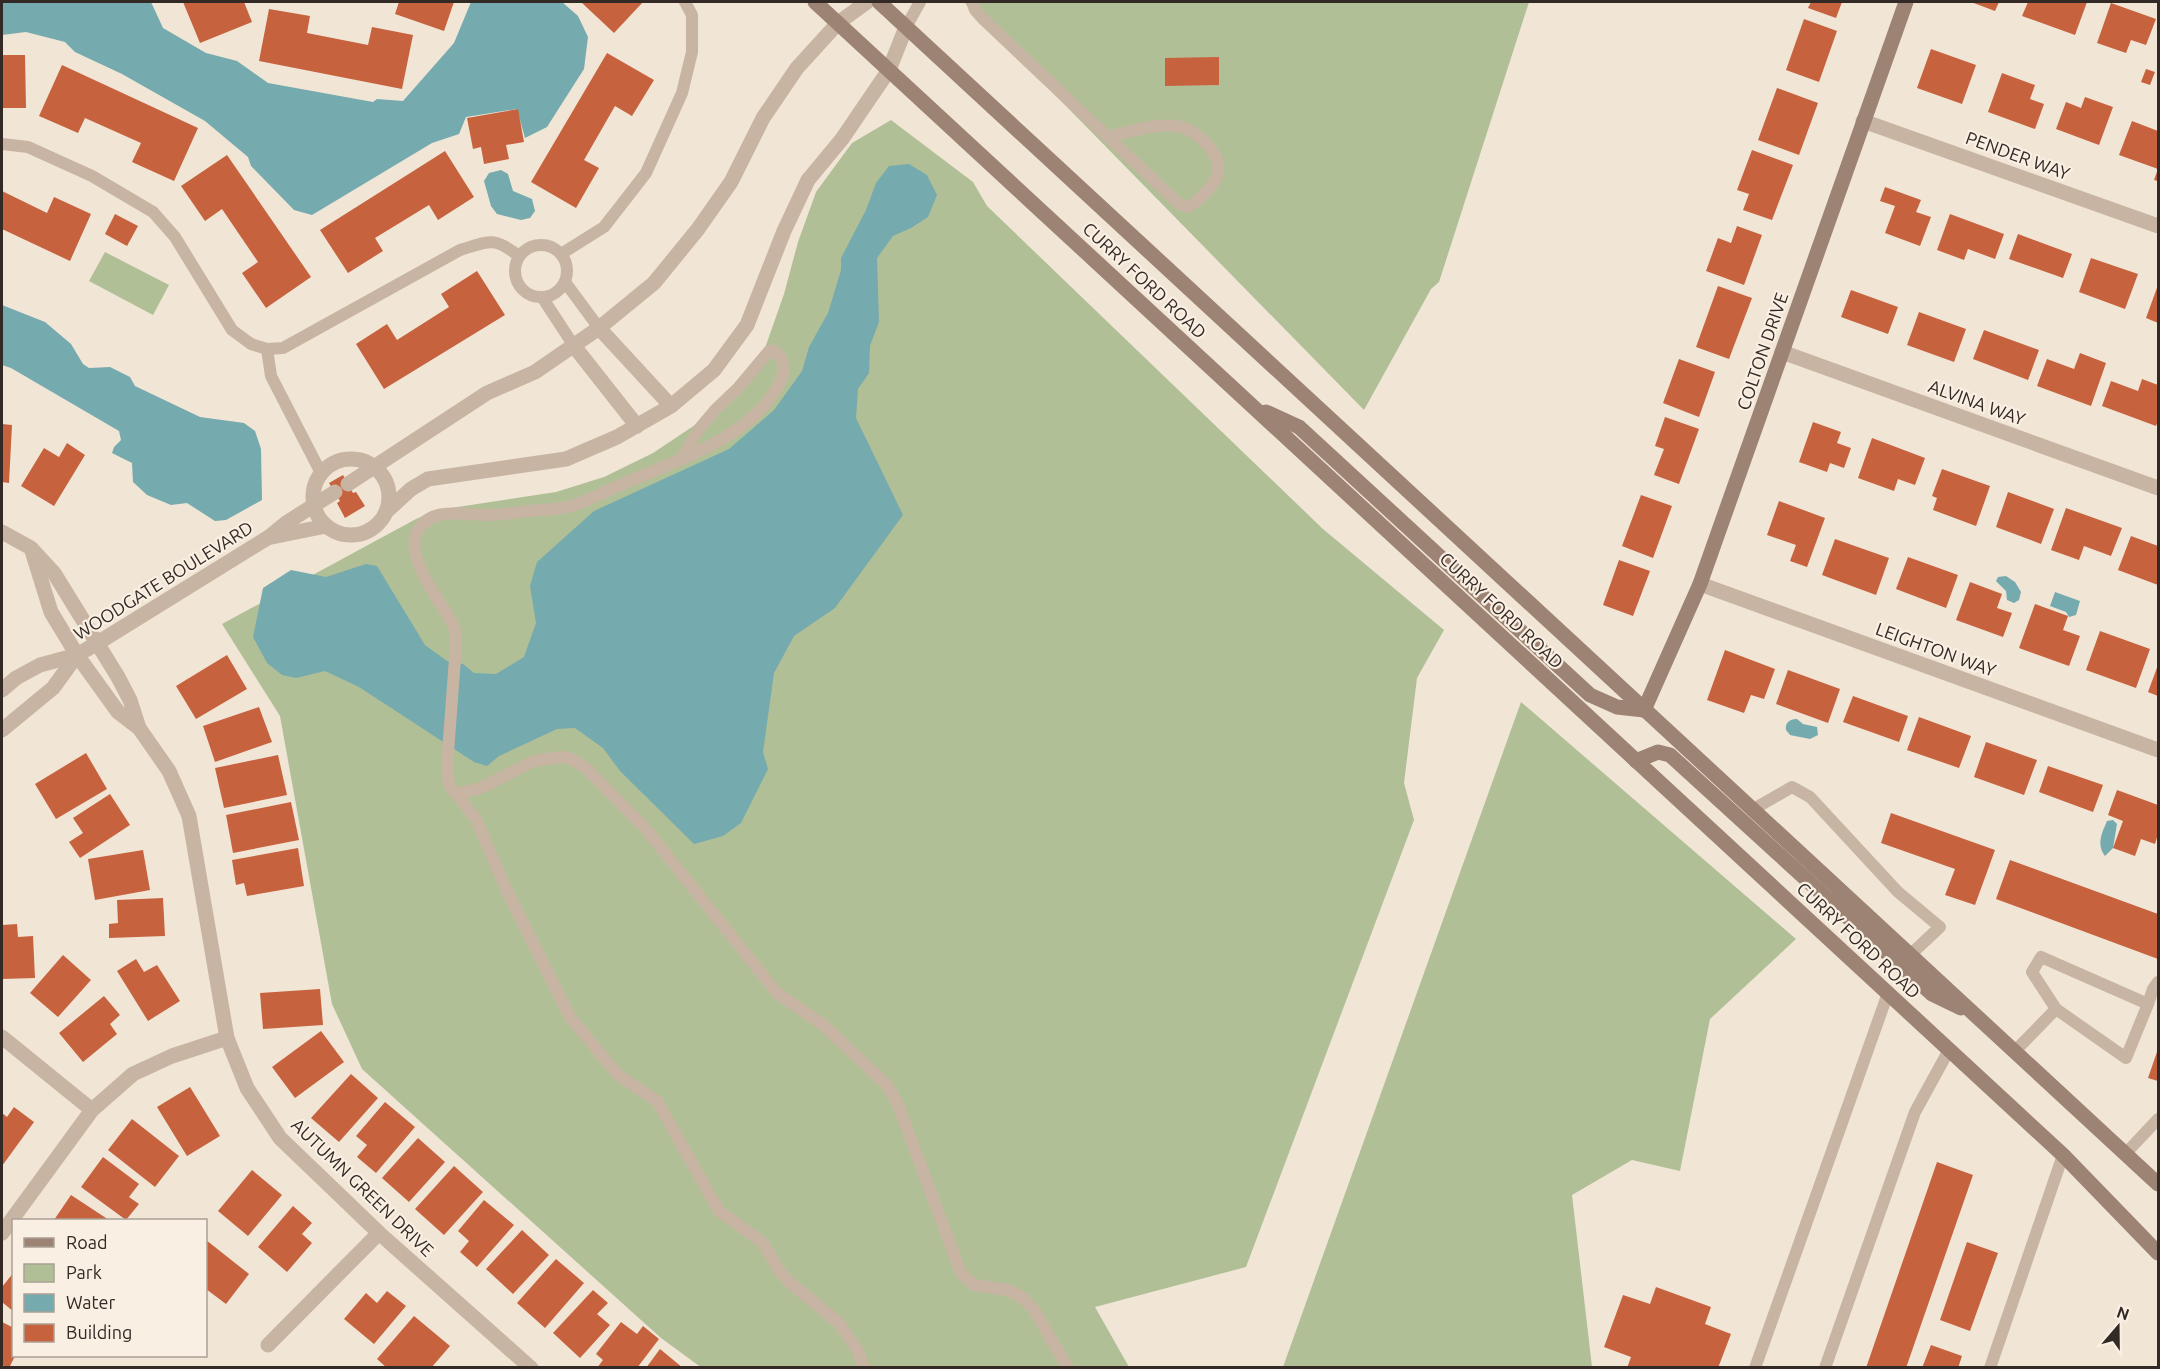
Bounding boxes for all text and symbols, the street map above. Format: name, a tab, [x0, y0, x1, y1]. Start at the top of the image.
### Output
street label: PENDER WAY	[1963, 127, 2073, 183]
street label: CURRY FORD ROAD	[1079, 218, 1211, 342]
street label: COLTON DRIVE	[1733, 290, 1791, 412]
street label: ALVINA WAY	[1926, 375, 2029, 429]
street label: WOODGATE BOULEVARD	[70, 517, 256, 643]
street label: CURRY FORD ROAD	[1436, 548, 1568, 672]
street label: LEIGHTON WAY	[1873, 618, 1999, 680]
street label: CURRY FORD ROAD	[1793, 878, 1925, 1002]
street label: AUTUMN GREEN DRIVE	[288, 1114, 438, 1260]
legend	[12, 1219, 207, 1357]
text: Road	[66, 1232, 108, 1252]
text: Park	[66, 1262, 102, 1282]
text: Water	[66, 1292, 116, 1312]
north arrow	[2088, 1297, 2148, 1357]
text: N	[2114, 1302, 2132, 1323]
text: Building	[66, 1322, 132, 1342]

